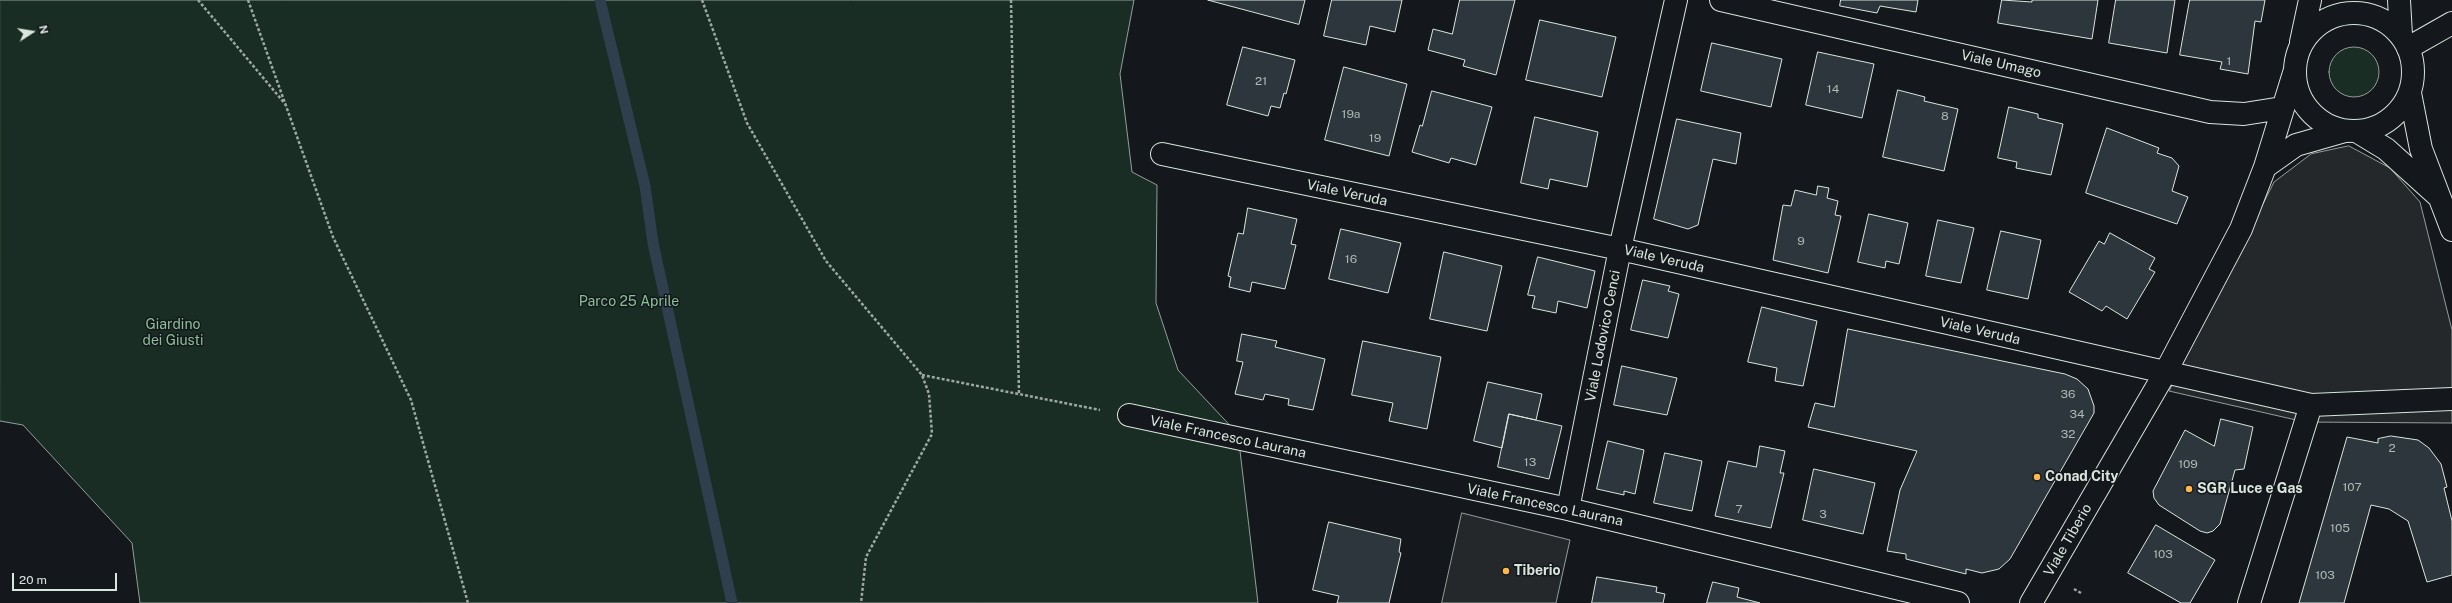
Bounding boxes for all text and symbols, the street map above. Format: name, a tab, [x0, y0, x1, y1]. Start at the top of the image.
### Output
north arrow	[12, 12, 52, 52]
text: N	[37, 24, 51, 35]
street label: Viale Umago	[1959, 47, 2043, 81]
house number: 1	[2227, 54, 2231, 68]
house number: 21	[1255, 74, 1267, 88]
house number: 14	[1827, 82, 1839, 96]
house number: 19a	[1341, 107, 1361, 121]
house number: 8	[1941, 109, 1949, 123]
house number: 19	[1369, 131, 1381, 145]
street label: Viale Veruda	[1305, 176, 1389, 210]
house number: 9	[1797, 234, 1805, 248]
street label: Viale Veruda	[1622, 242, 1706, 276]
house number: 16	[1345, 252, 1357, 266]
street label: Viale Lodovico Cenci	[1582, 269, 1624, 403]
park label: Parco 25 Aprile	[579, 294, 679, 310]
street label: Viale Veruda	[1938, 314, 2022, 348]
park label: Giardino dei Giusti	[143, 317, 203, 350]
house number: 36	[2061, 387, 2075, 401]
house number: 34	[2069, 407, 2085, 421]
street label: Viale Francesco Laurana	[1148, 412, 1308, 462]
house number: 32	[2061, 427, 2075, 441]
house number: 2	[2388, 441, 2396, 455]
house number: 13	[1524, 455, 1536, 469]
house number: 109	[2178, 457, 2198, 471]
place label: Conad City	[2045, 469, 2118, 485]
marker: Conad City	[2032, 472, 2042, 482]
street label: Viale Francesco Laurana	[1465, 480, 1625, 530]
house number: 107	[2342, 480, 2362, 494]
place label: SGR Luce e Gas	[2197, 481, 2303, 497]
marker: SGR Luce e Gas	[2184, 484, 2194, 494]
street label: Viale Tiberio	[2041, 501, 2095, 579]
house number: 7	[1735, 502, 1743, 516]
house number: 3	[1819, 507, 1827, 521]
house number: 105	[2330, 521, 2350, 535]
house number: 103	[2153, 547, 2173, 561]
place label: Tiberio	[1514, 563, 1561, 579]
scale bar	[14, 565, 119, 591]
marker: Tiberio	[1501, 566, 1511, 576]
house number: 103	[2315, 568, 2335, 582]
text: 20 m	[19, 573, 47, 587]

